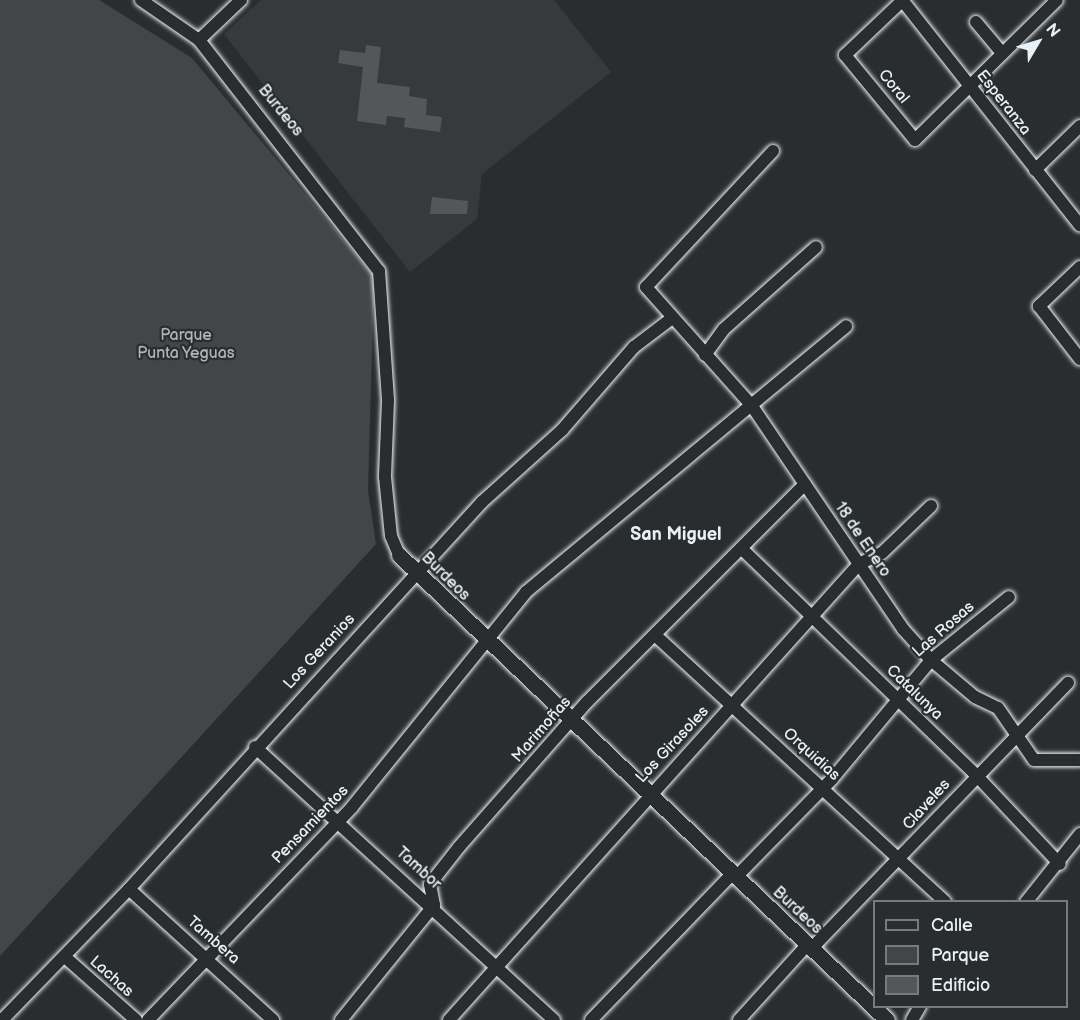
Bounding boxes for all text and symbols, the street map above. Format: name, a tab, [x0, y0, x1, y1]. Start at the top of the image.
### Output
north arrow	[1008, 12, 1068, 72]
text: N	[1041, 20, 1064, 41]
street label: Coral	[873, 66, 913, 108]
street label: Esperanza	[972, 67, 1034, 139]
street label: Burdeos	[253, 81, 307, 141]
park label: Parque Punta Yeguas	[137, 326, 235, 364]
street label: 18 de Enero	[830, 499, 894, 581]
district label: San Miguel	[630, 524, 722, 546]
street label: Burdeos	[417, 549, 473, 605]
street label: Las Rosas	[909, 598, 979, 662]
street label: Los Geranios	[280, 610, 360, 694]
street label: Catalunya	[882, 661, 946, 725]
street label: Marimoñas	[508, 693, 576, 767]
street label: Los Girasoles	[633, 703, 713, 787]
street label: Orquidias	[779, 725, 843, 785]
street label: Claveles	[899, 776, 955, 834]
street label: Pensamientos	[269, 782, 353, 868]
street label: Tambor	[391, 844, 445, 894]
street label: Burdeos	[768, 883, 826, 939]
legend	[873, 900, 1068, 1008]
street label: Tambera	[183, 913, 243, 969]
text: Calle	[931, 915, 973, 936]
text: Parque	[931, 945, 989, 966]
street label: Lachas	[85, 952, 137, 1002]
text: Edificio	[931, 975, 990, 996]

